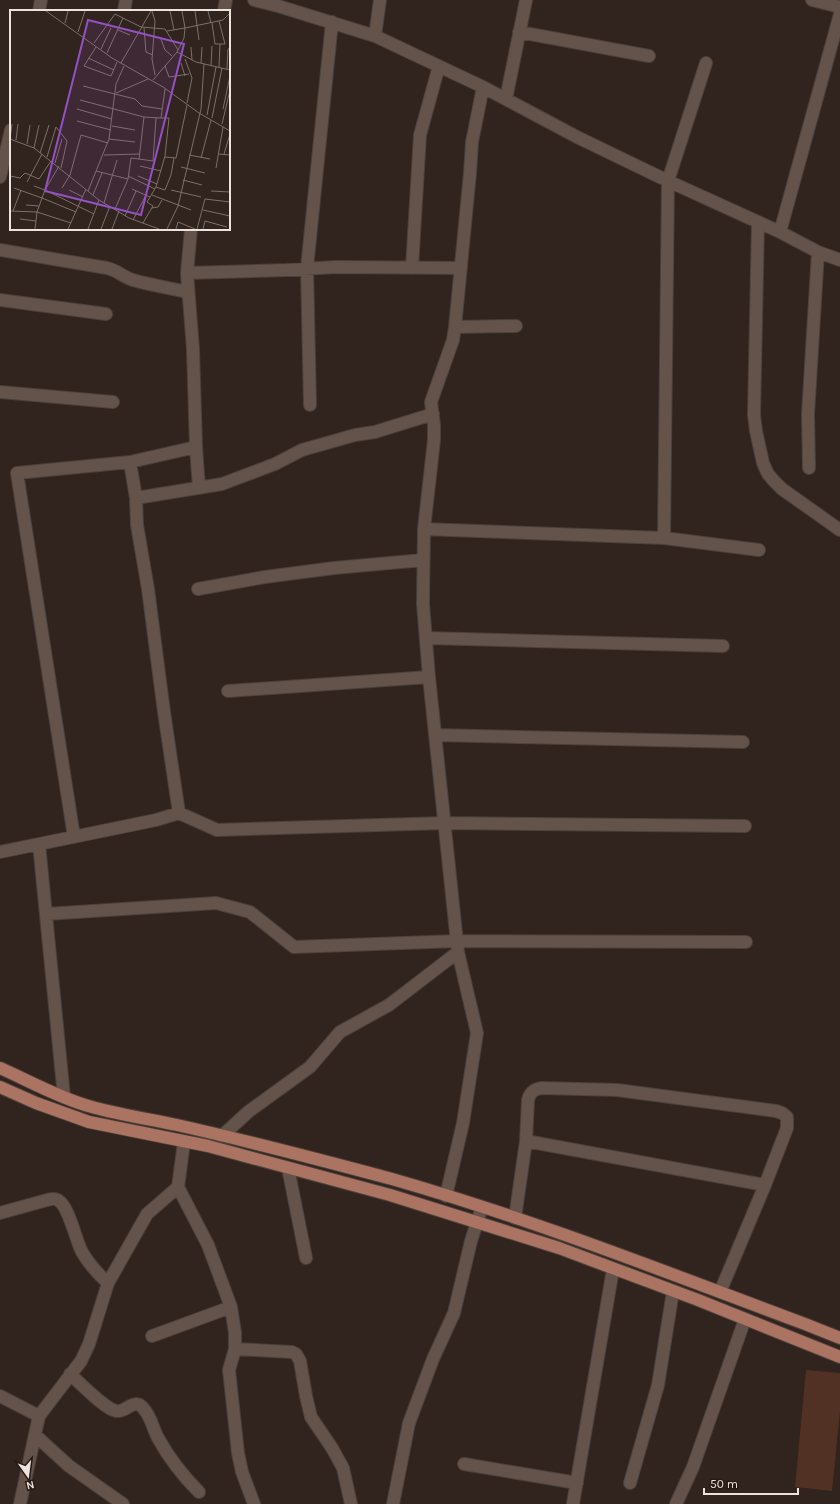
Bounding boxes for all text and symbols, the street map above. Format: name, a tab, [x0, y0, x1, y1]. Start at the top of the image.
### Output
inset map	[10, 10, 230, 230]
north arrow	[8, 1456, 48, 1496]
scale bar	[704, 1470, 798, 1496]
text: 50 m	[710, 1477, 738, 1491]
text: N	[25, 1478, 36, 1492]

